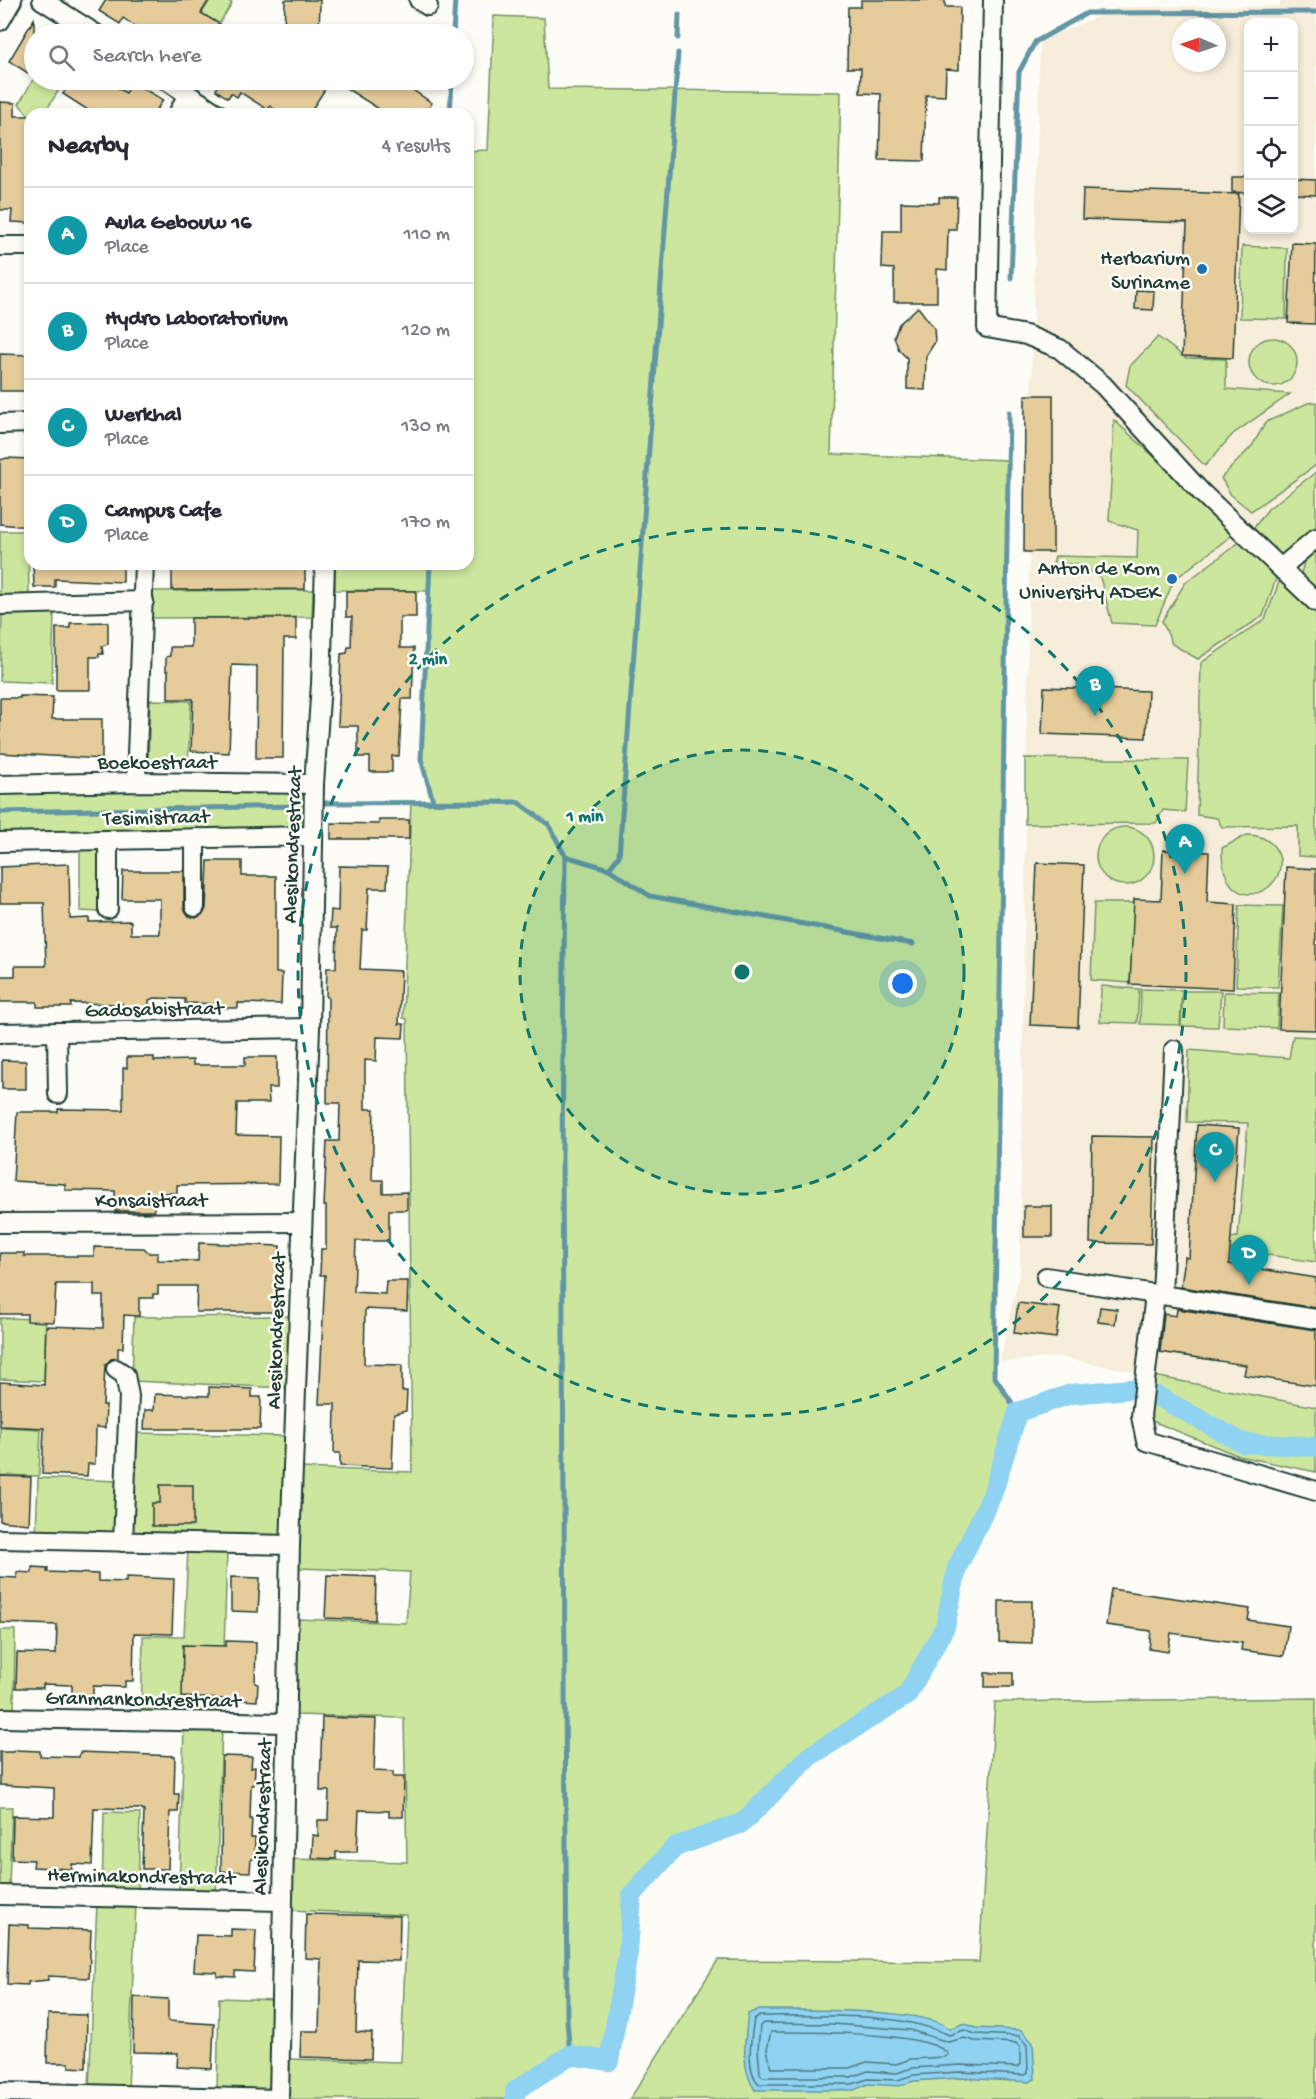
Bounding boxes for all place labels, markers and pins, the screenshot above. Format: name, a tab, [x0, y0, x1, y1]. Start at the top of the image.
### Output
place label: Herbarium Suriname	[1100, 248, 1191, 297]
marker: Herbarium Suriname	[1195, 262, 1209, 276]
place label: Anton de Kom University ADEK	[1019, 558, 1162, 607]
marker: Anton de Kom University ADEK	[1165, 572, 1179, 586]
pin: B	[1076, 666, 1114, 716]
pin: A	[1166, 824, 1204, 874]
centre of rings	[732, 962, 752, 982]
pin: C	[1196, 1132, 1234, 1182]
pin: D	[1230, 1236, 1268, 1285]

